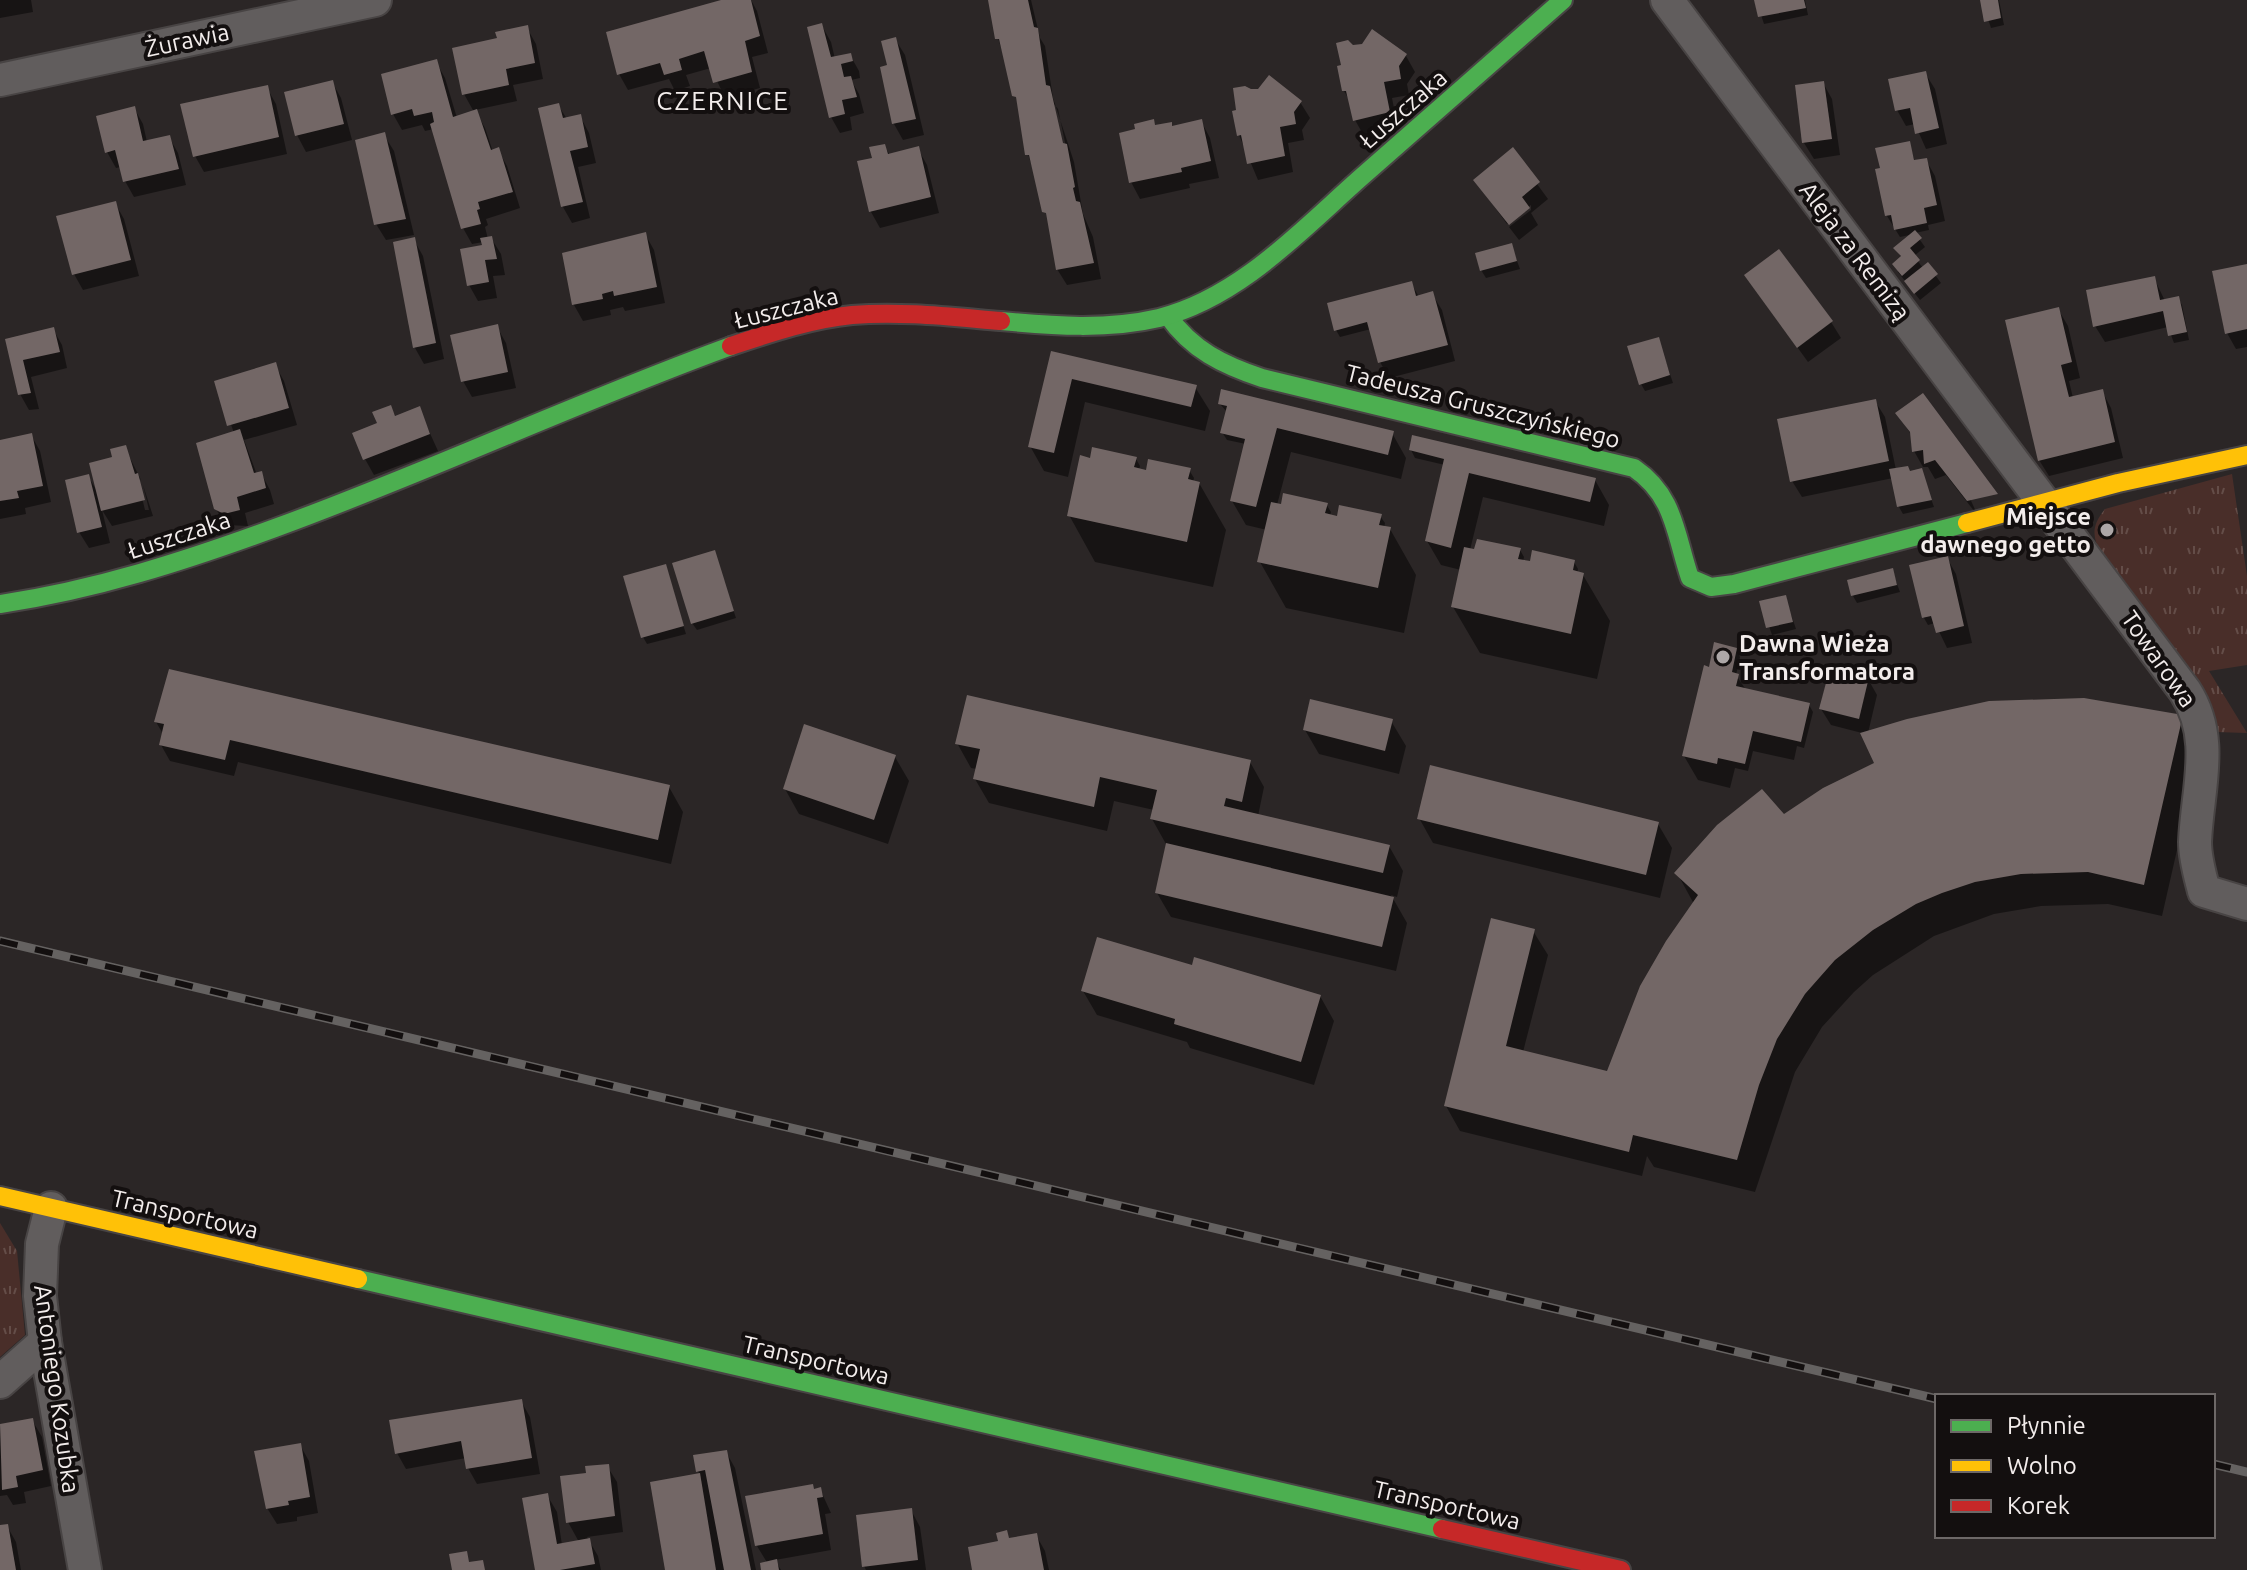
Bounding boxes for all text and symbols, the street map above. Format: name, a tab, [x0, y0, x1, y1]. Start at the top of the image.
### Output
street label: Żurawia	[142, 18, 232, 62]
street label: Łuszczaka	[1354, 64, 1452, 154]
district label: CZERNICE	[656, 86, 790, 115]
street label: Aleja za Remizą	[1794, 177, 1916, 325]
street label: Łuszczaka	[731, 282, 841, 334]
street label: Tadeusza Gruszczyńskiego	[1343, 359, 1623, 453]
place label: Miejsce dawnego getto	[1920, 503, 2091, 558]
street label: Łuszczaka	[124, 506, 234, 564]
marker: Miejsce dawnego getto	[2098, 521, 2116, 539]
street label: Towarowa	[2116, 606, 2202, 712]
place label: Dawna Wieża Transformatora	[1739, 630, 1915, 685]
marker: Dawna Wieża Transformatora	[1714, 648, 1732, 666]
street label: Transportowa	[109, 1184, 261, 1244]
street label: Antoniego Kozubka	[29, 1283, 85, 1495]
street label: Transportowa	[740, 1330, 892, 1390]
legend	[1935, 1394, 2215, 1538]
text: Płynnie	[2007, 1412, 2086, 1439]
text: Wolno	[2007, 1452, 2077, 1479]
street label: Transportowa	[1371, 1475, 1523, 1535]
text: Korek	[2007, 1492, 2070, 1519]

